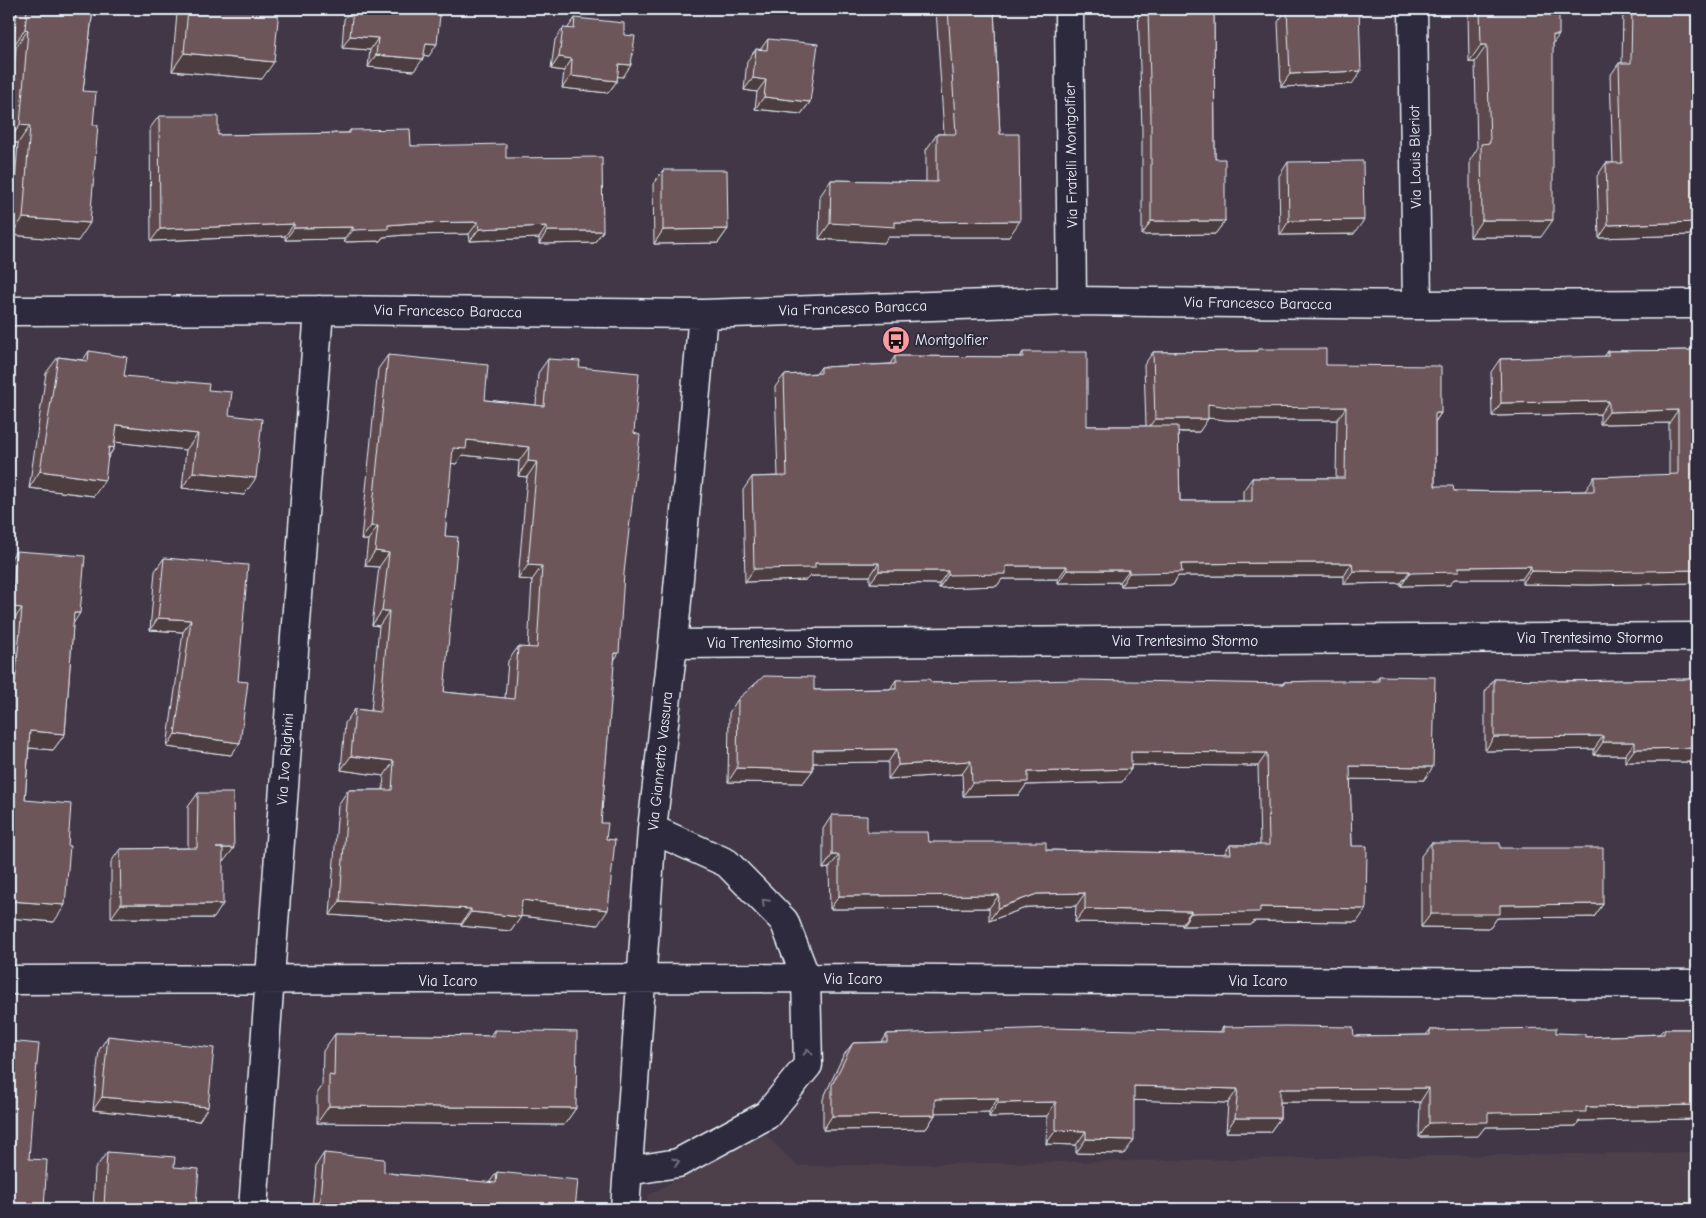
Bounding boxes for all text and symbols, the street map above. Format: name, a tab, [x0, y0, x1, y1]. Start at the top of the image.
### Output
street label: Via Fratelli Montgolfier	[1061, 82, 1081, 228]
street label: Via Louis Bleriot	[1405, 105, 1425, 209]
street label: Via Francesco Baracca	[1184, 293, 1332, 313]
street label: Via Francesco Baracca	[779, 296, 927, 320]
street label: Via Francesco Baracca	[374, 301, 522, 321]
bus stop icon: Montgolfier	[881, 325, 911, 355]
place label: Montgolfier	[915, 331, 988, 349]
street label: Via Trentesimo Stormo	[1517, 629, 1663, 647]
street label: Via Trentesimo Stormo	[1112, 632, 1258, 650]
street label: Via Trentesimo Stormo	[707, 634, 853, 652]
street label: Via Giannetto Vassura	[644, 691, 676, 831]
street label: Via Ivo Righini	[273, 712, 297, 806]
one-way arrow	[762, 898, 771, 907]
street label: Via Icaro	[824, 970, 882, 988]
street label: Via Icaro	[419, 972, 477, 990]
street label: Via Icaro	[1229, 972, 1287, 990]
one-way arrow	[802, 1048, 813, 1056]
one-way arrow	[671, 1157, 679, 1167]

